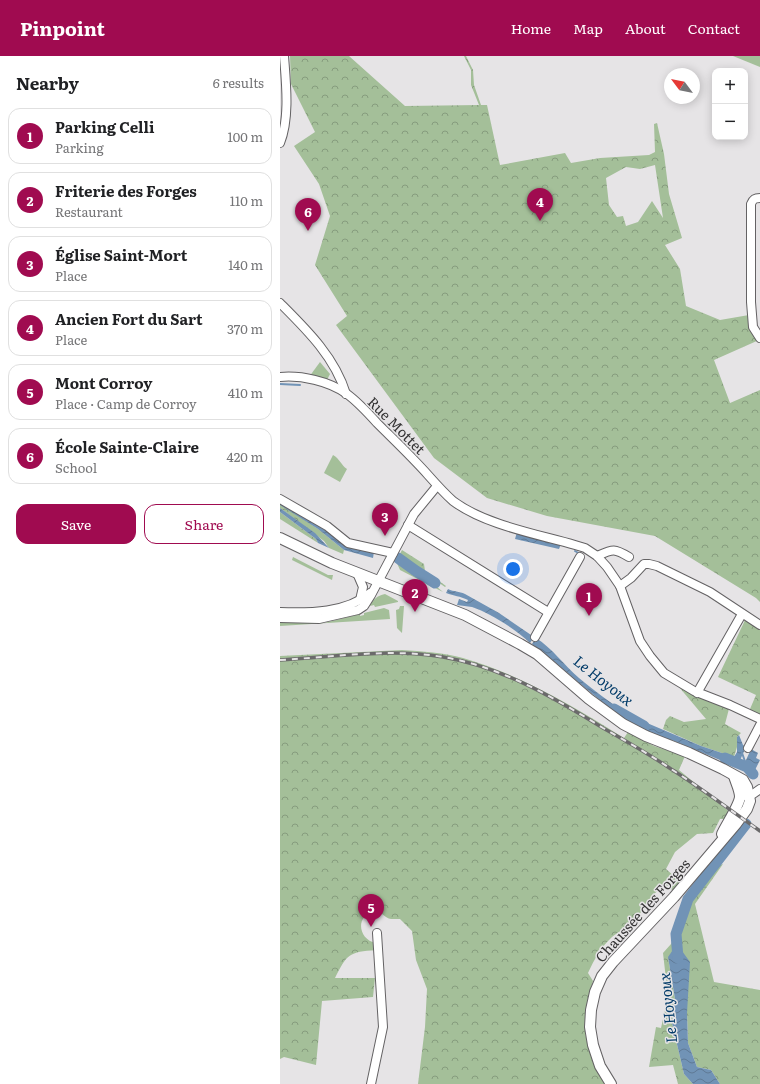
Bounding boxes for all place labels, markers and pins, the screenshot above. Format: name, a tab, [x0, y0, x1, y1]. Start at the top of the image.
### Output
pin: 4	[527, 188, 553, 221]
pin: 6	[295, 198, 321, 231]
pin: 3	[372, 503, 398, 536]
pin: 2	[402, 579, 428, 612]
pin: 1	[576, 583, 602, 616]
pin: 5	[358, 894, 384, 927]

